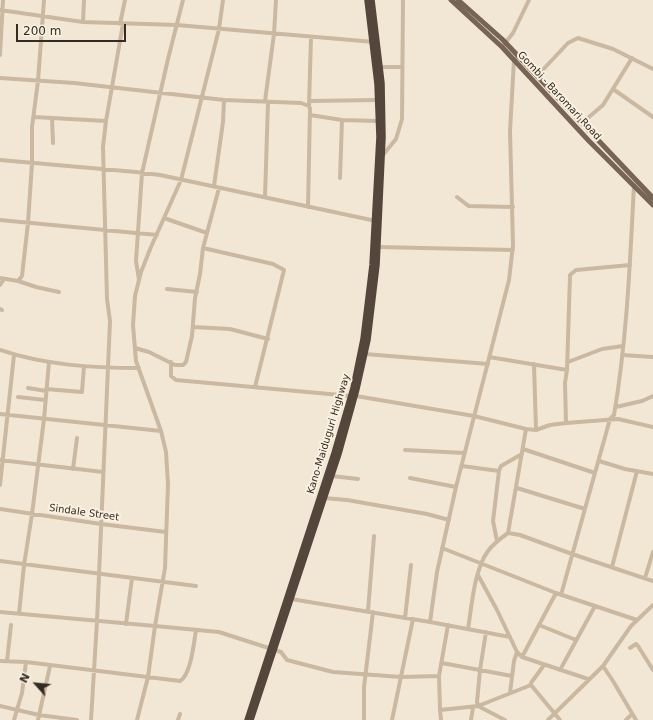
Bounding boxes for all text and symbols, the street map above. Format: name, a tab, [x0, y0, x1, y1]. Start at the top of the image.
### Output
scale bar	[18, 16, 128, 42]
text: 200 m	[23, 24, 61, 38]
street label: Gombi - Baromari Road	[515, 49, 603, 143]
street label: Kano-Maiduguri Highway	[305, 373, 353, 495]
street label: Sindale Street	[48, 502, 120, 524]
north arrow	[16, 664, 56, 704]
text: N	[17, 671, 33, 685]

